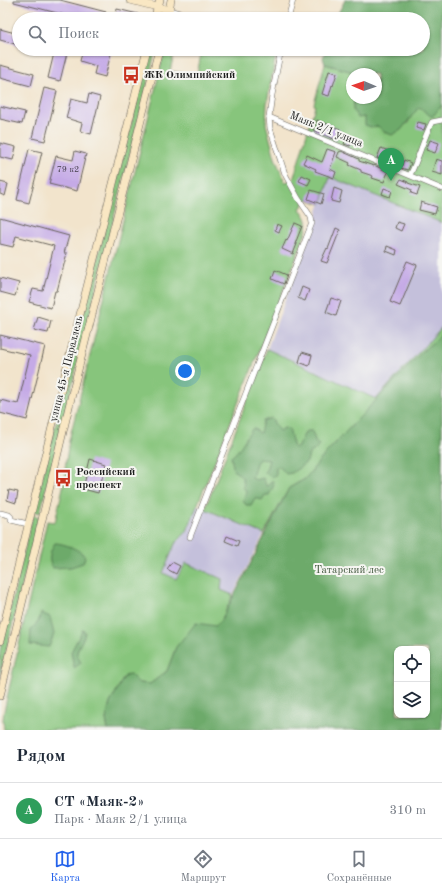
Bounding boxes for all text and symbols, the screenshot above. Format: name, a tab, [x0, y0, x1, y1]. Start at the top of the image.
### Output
search box	[12, 12, 430, 56]
icon: search	[26, 23, 48, 45]
text: Поиск	[58, 27, 99, 42]
bus stop icon: ЖК Олимпийский	[121, 65, 141, 85]
north arrow	[346, 68, 382, 104]
place label: ЖК Олимпийский	[144, 70, 235, 81]
street label: Маяк 2/1 улица	[288, 110, 365, 150]
pin: A	[378, 148, 404, 181]
house number: 79 к2	[57, 165, 79, 174]
street label: улица 45-я Параллель	[48, 315, 86, 423]
your location	[175, 361, 195, 381]
place label: Российский проспект	[76, 467, 135, 491]
bus stop icon: Российский проспект	[53, 468, 73, 488]
park label: Татарский лес	[314, 565, 384, 576]
map controls	[394, 646, 430, 718]
button: locate	[394, 646, 430, 682]
button: layers	[394, 682, 430, 718]
text: Рядом	[16, 748, 65, 765]
text: СТ «Маяк-2»	[54, 795, 144, 810]
text: A	[24, 804, 34, 817]
text: 310 m	[389, 804, 426, 817]
text: Парк · Маяк 2/1 улица	[54, 813, 187, 826]
tab: Карта	[50, 848, 80, 886]
tab: Маршрут	[181, 848, 226, 886]
tab: Сохранённые	[327, 848, 392, 886]

